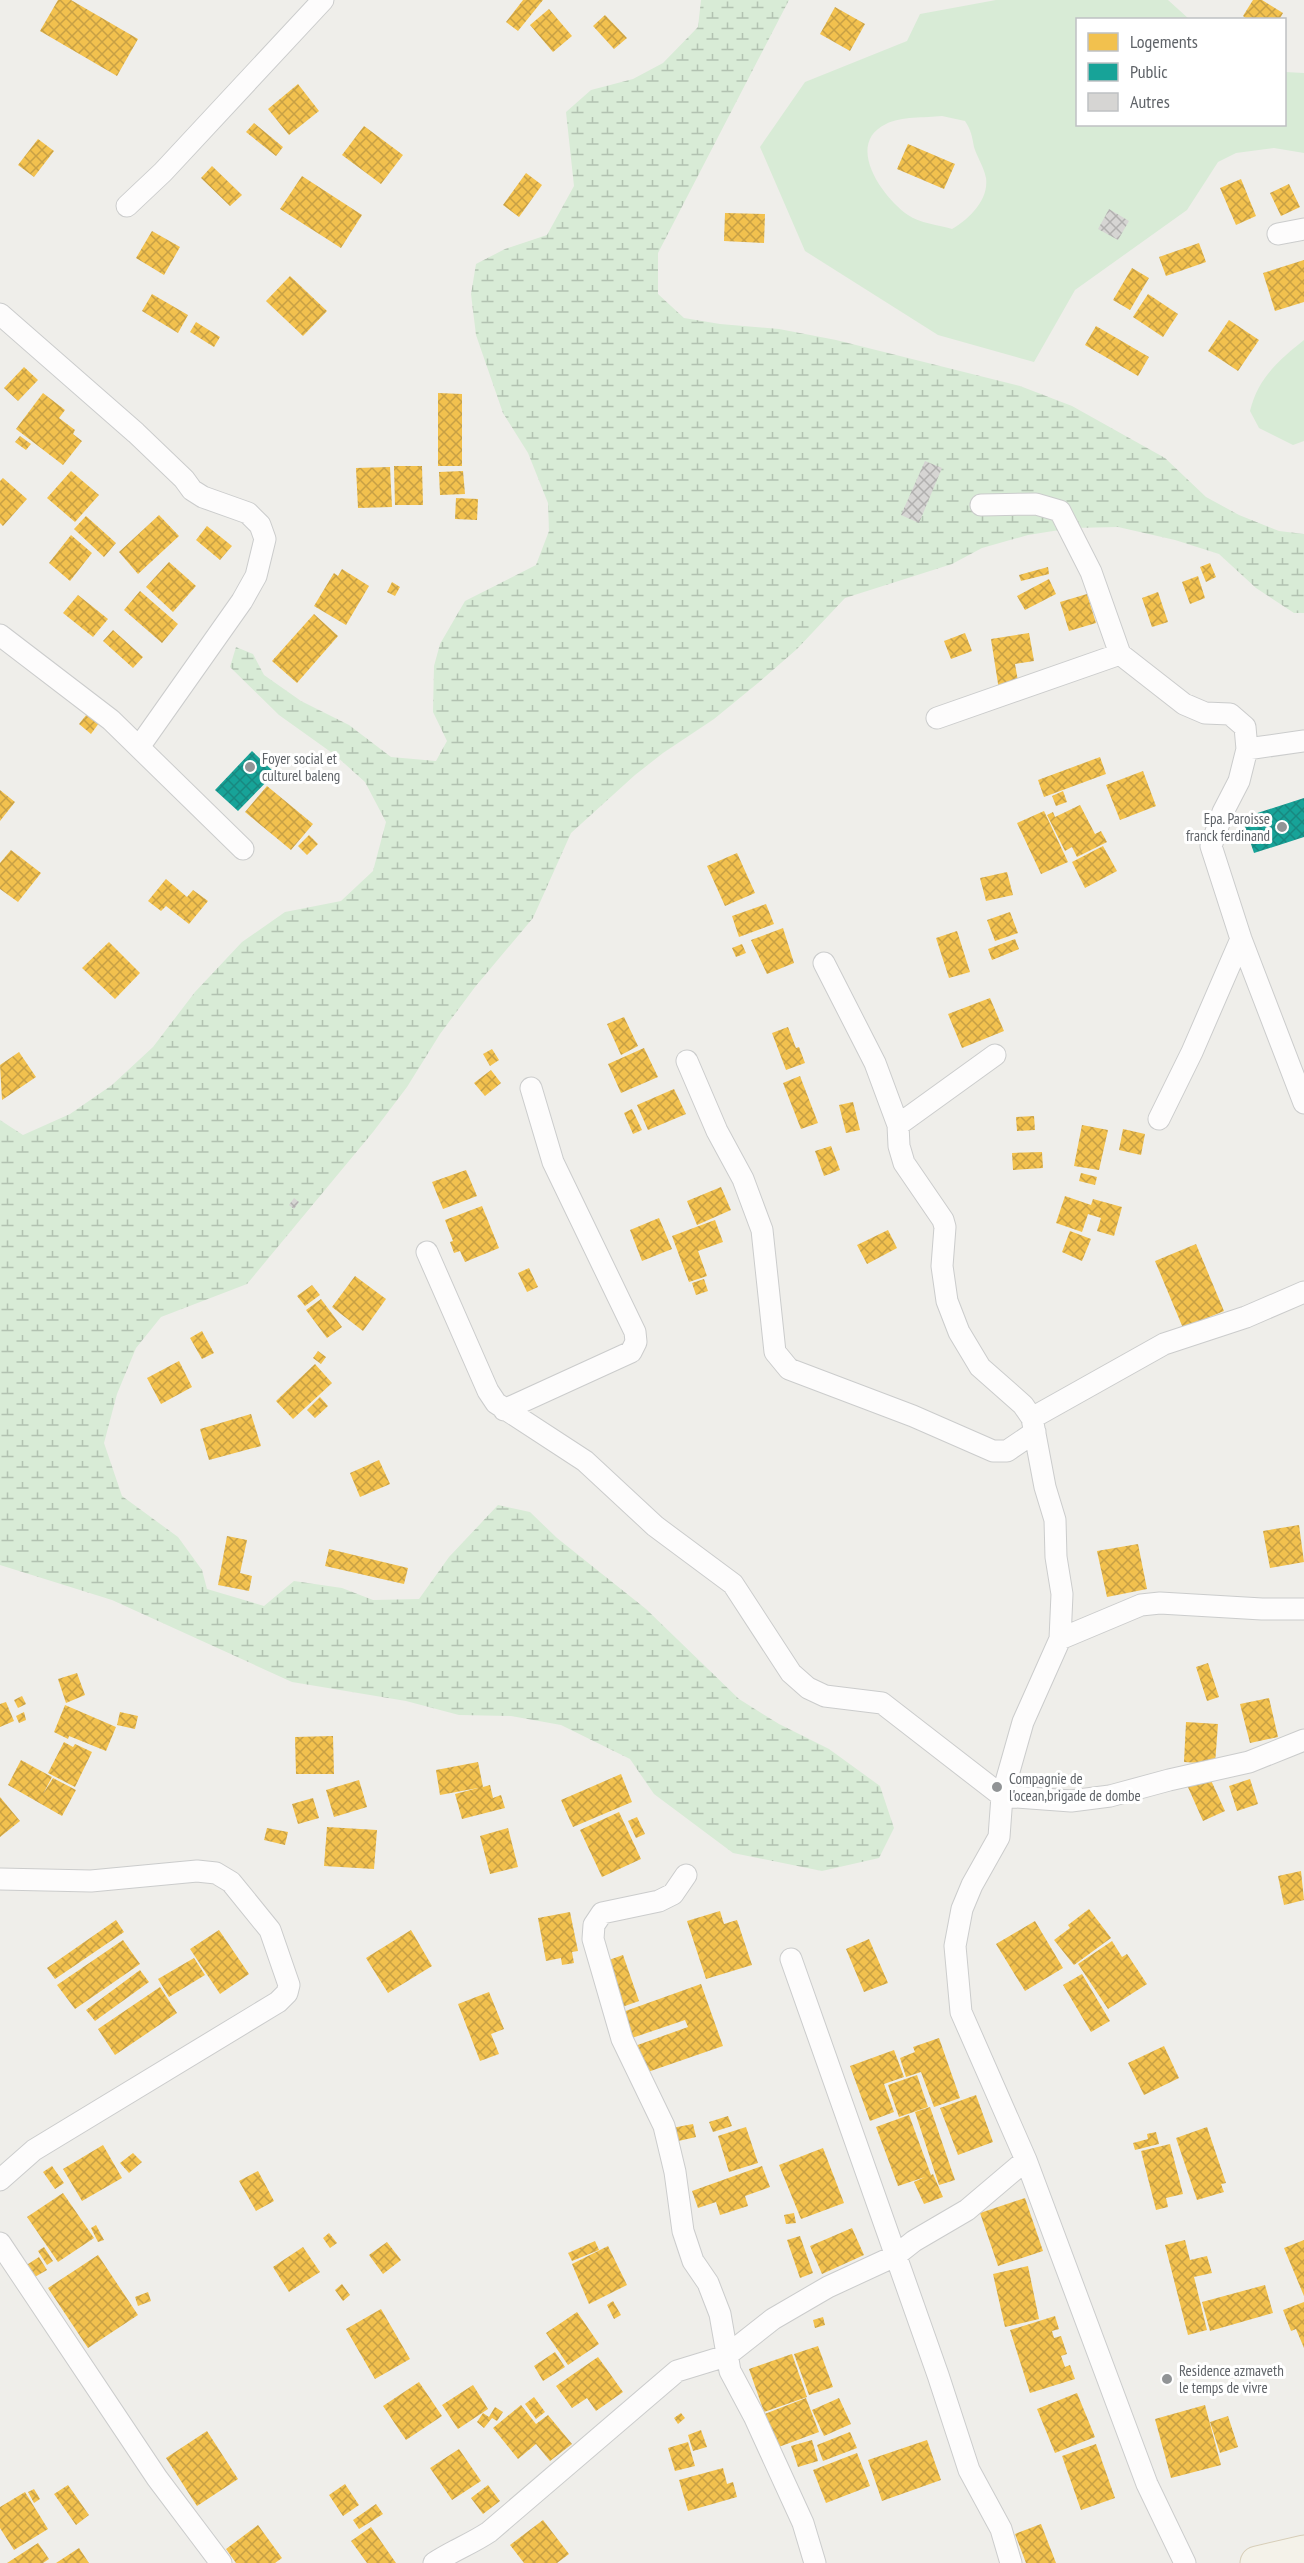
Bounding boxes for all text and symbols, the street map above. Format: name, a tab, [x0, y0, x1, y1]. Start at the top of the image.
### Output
legend	[1076, 18, 1286, 126]
text: Logements	[1130, 30, 1198, 53]
text: Public	[1130, 60, 1168, 83]
text: Autres	[1130, 90, 1170, 113]
place label: Foyer social et culturel baleng	[262, 749, 340, 785]
marker: Foyer social et culturel baleng	[243, 760, 257, 774]
place label: Epa. Paroisse franck ferdinand	[1186, 809, 1270, 845]
marker: Epa. Paroisse franck ferdinand	[1275, 820, 1289, 834]
place label: Compagnie de l'ocean,brigade de dombe	[1009, 1769, 1141, 1805]
marker: Compagnie de l'ocean,brigade de dombe	[990, 1780, 1004, 1794]
place label: Residence azmaveth le temps de vivre	[1179, 2361, 1284, 2397]
marker: Residence azmaveth le temps de vivre	[1160, 2372, 1174, 2386]

